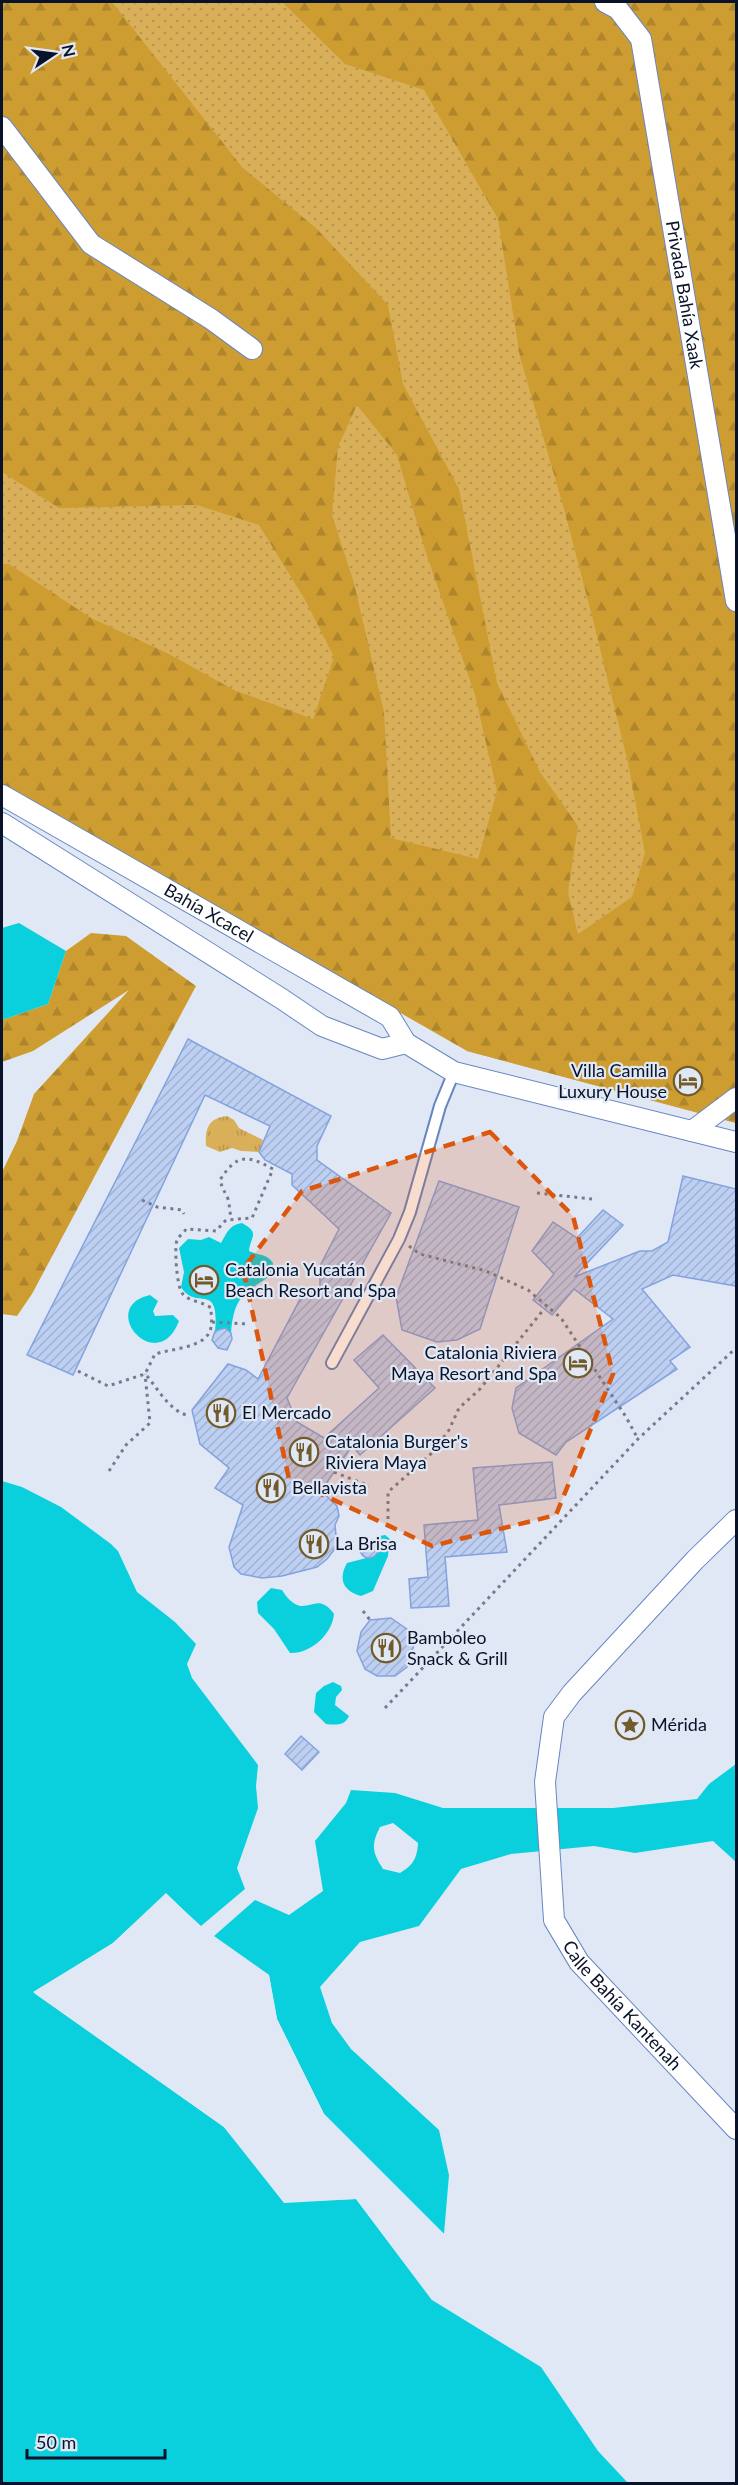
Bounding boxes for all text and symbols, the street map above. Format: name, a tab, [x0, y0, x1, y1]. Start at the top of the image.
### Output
north arrow	[24, 24, 84, 84]
text: N	[58, 42, 80, 59]
street label: Privada Bahía Xaak	[662, 219, 709, 371]
street label: Bahía Xcacel	[161, 878, 258, 946]
place label: Villa Camilla Luxury House	[558, 1059, 667, 1102]
hotel icon: Villa Camilla Luxury House	[672, 1065, 704, 1097]
place label: Catalonia Yucatán Beach Resort and Spa	[225, 1258, 396, 1301]
hotel icon: Catalonia Yucatán Beach Resort and Spa	[188, 1264, 220, 1296]
place label: Catalonia Riviera Maya Resort and Spa	[391, 1341, 557, 1384]
hotel icon: Catalonia Riviera Maya Resort and Spa	[562, 1347, 594, 1379]
restaurant icon: El Mercado	[205, 1397, 237, 1429]
place label: El Mercado	[242, 1401, 331, 1423]
place label: Catalonia Burger's Riviera Maya	[325, 1430, 468, 1473]
restaurant icon: Catalonia Burger's Riviera Maya	[288, 1436, 320, 1468]
restaurant icon: Bellavista	[255, 1472, 287, 1504]
place label: Bellavista	[292, 1476, 367, 1498]
restaurant icon: La Brisa	[298, 1528, 330, 1560]
place label: La Brisa	[335, 1532, 397, 1554]
place label: Bamboleo Snack & Grill	[407, 1626, 508, 1669]
restaurant icon: Bamboleo Snack & Grill	[370, 1632, 402, 1664]
place icon: Mérida	[614, 1709, 646, 1741]
place label: Mérida	[651, 1713, 707, 1735]
street label: Calle Bahía Kantenah	[559, 1936, 687, 2074]
scale bar	[27, 2422, 165, 2460]
text: 50 m	[36, 2431, 76, 2453]

